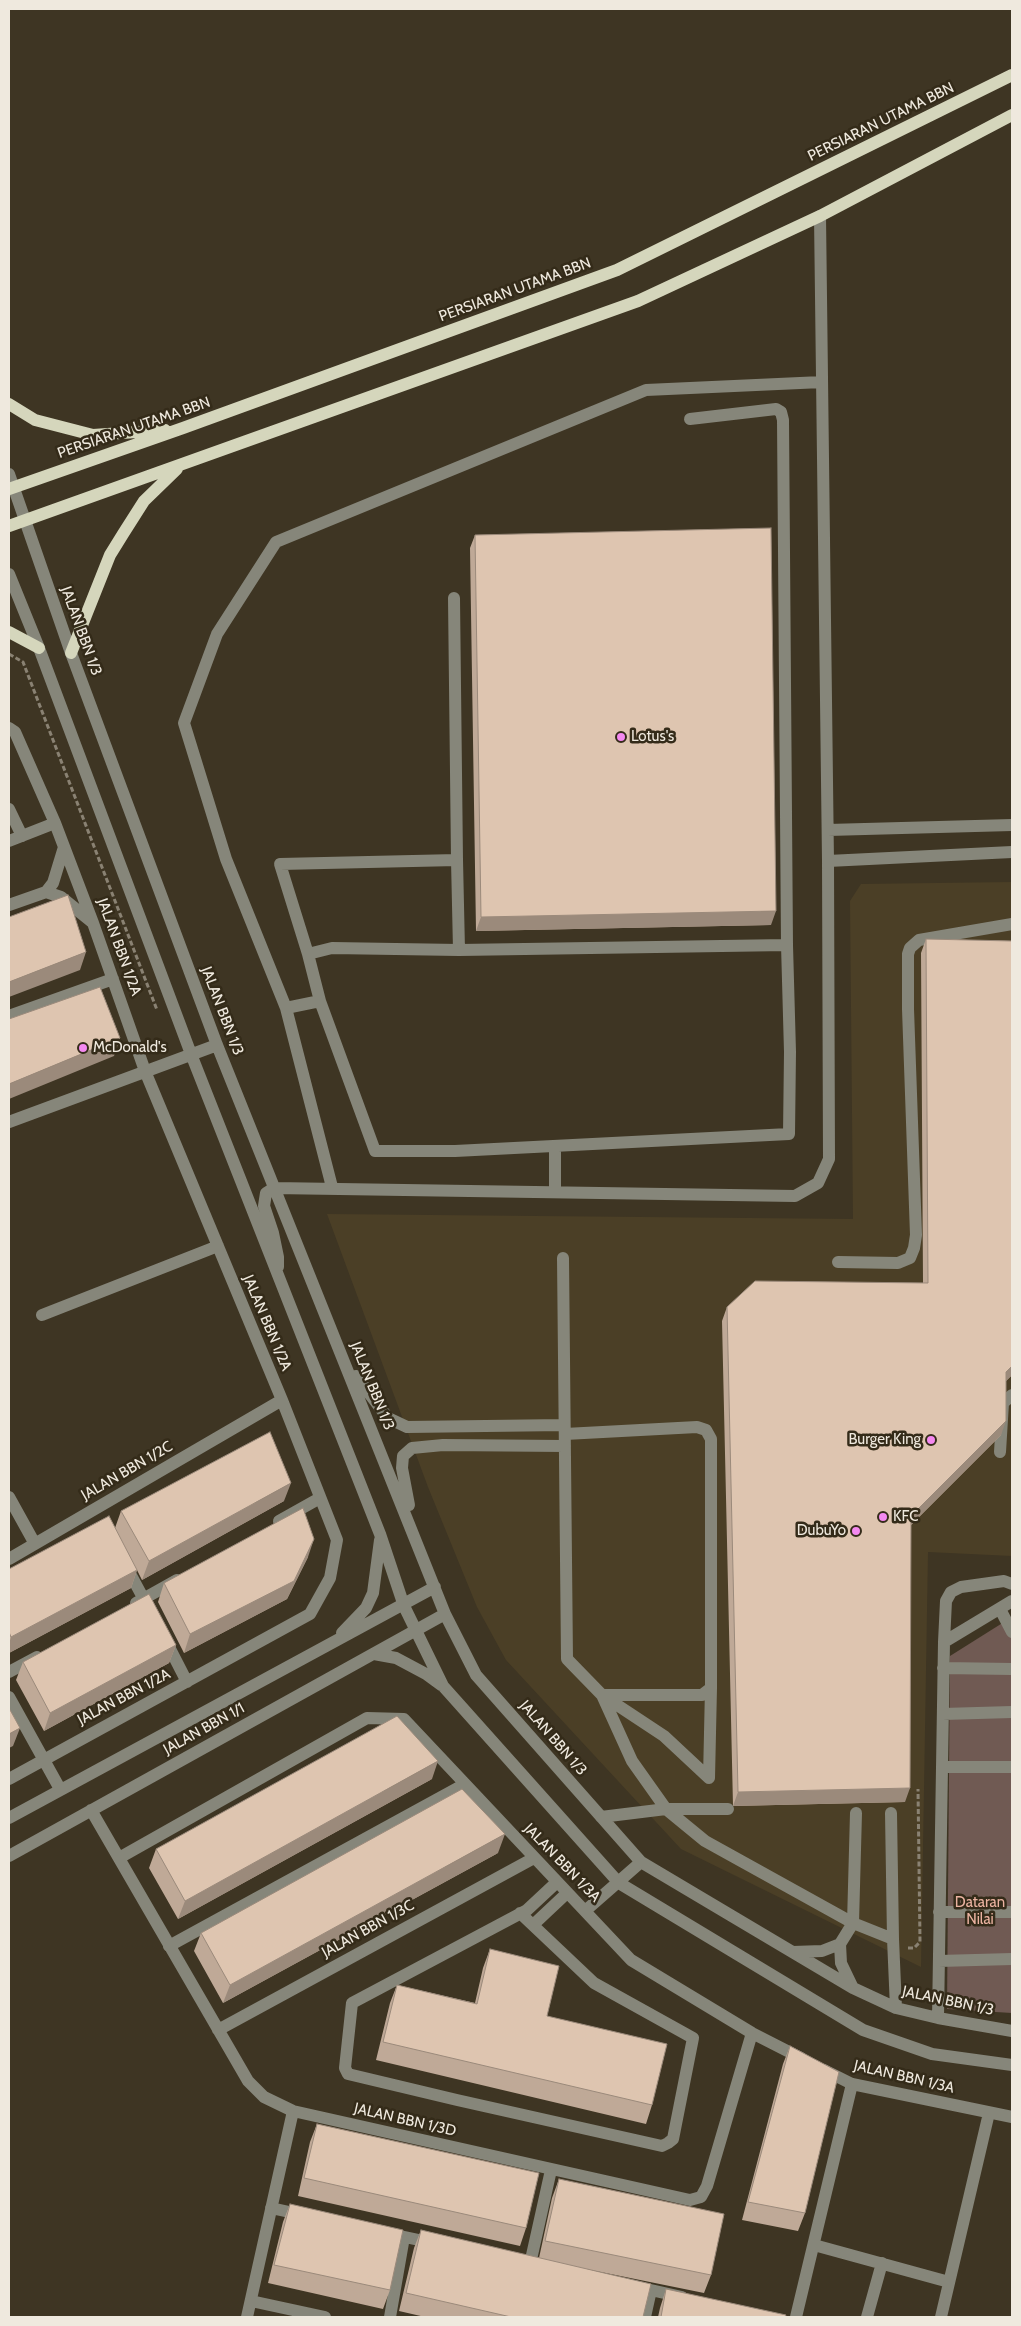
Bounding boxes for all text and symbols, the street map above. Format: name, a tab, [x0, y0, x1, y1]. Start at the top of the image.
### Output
street label: PERSIARAN UTAMA BBN	[805, 79, 957, 165]
street label: PERSIARAN UTAMA BBN	[436, 254, 594, 326]
street label: PERSIARAN UTAMA BBN	[55, 393, 213, 463]
street label: JALAN BBN 1/3	[57, 584, 105, 678]
place label: Lotus's	[631, 728, 674, 746]
marker: Lotus's	[615, 731, 627, 743]
street label: JALAN BBN 1/2A	[93, 896, 145, 998]
street label: JALAN BBN 1/3	[197, 964, 247, 1058]
place label: McDonald's	[93, 1039, 167, 1057]
marker: McDonald's	[77, 1042, 89, 1054]
street label: JALAN BBN 1/2A	[239, 1272, 295, 1374]
street label: JALAN BBN 1/3	[346, 1339, 398, 1433]
place label: Burger King	[848, 1431, 921, 1449]
marker: Burger King	[925, 1434, 937, 1446]
street label: JALAN BBN 1/2C	[78, 1438, 176, 1504]
place label: KFC	[893, 1508, 918, 1526]
marker: KFC	[877, 1511, 889, 1523]
place label: DubuYo	[797, 1522, 846, 1540]
marker: DubuYo	[850, 1525, 862, 1537]
street label: JALAN BBN 1/2A	[75, 1665, 173, 1729]
street label: JALAN BBN 1/3	[516, 1697, 590, 1779]
street label: JALAN BBN 1/1	[160, 1699, 248, 1759]
street label: JALAN BBN 1/3A	[520, 1820, 604, 1906]
park label: Dataran Nilai	[955, 1894, 1005, 1929]
street label: JALAN BBN 1/3C	[319, 1896, 417, 1962]
street label: JALAN BBN 1/3	[900, 1982, 996, 2020]
street label: JALAN BBN 1/3A	[852, 2057, 956, 2097]
street label: JALAN BBN 1/3D	[352, 2099, 458, 2141]

